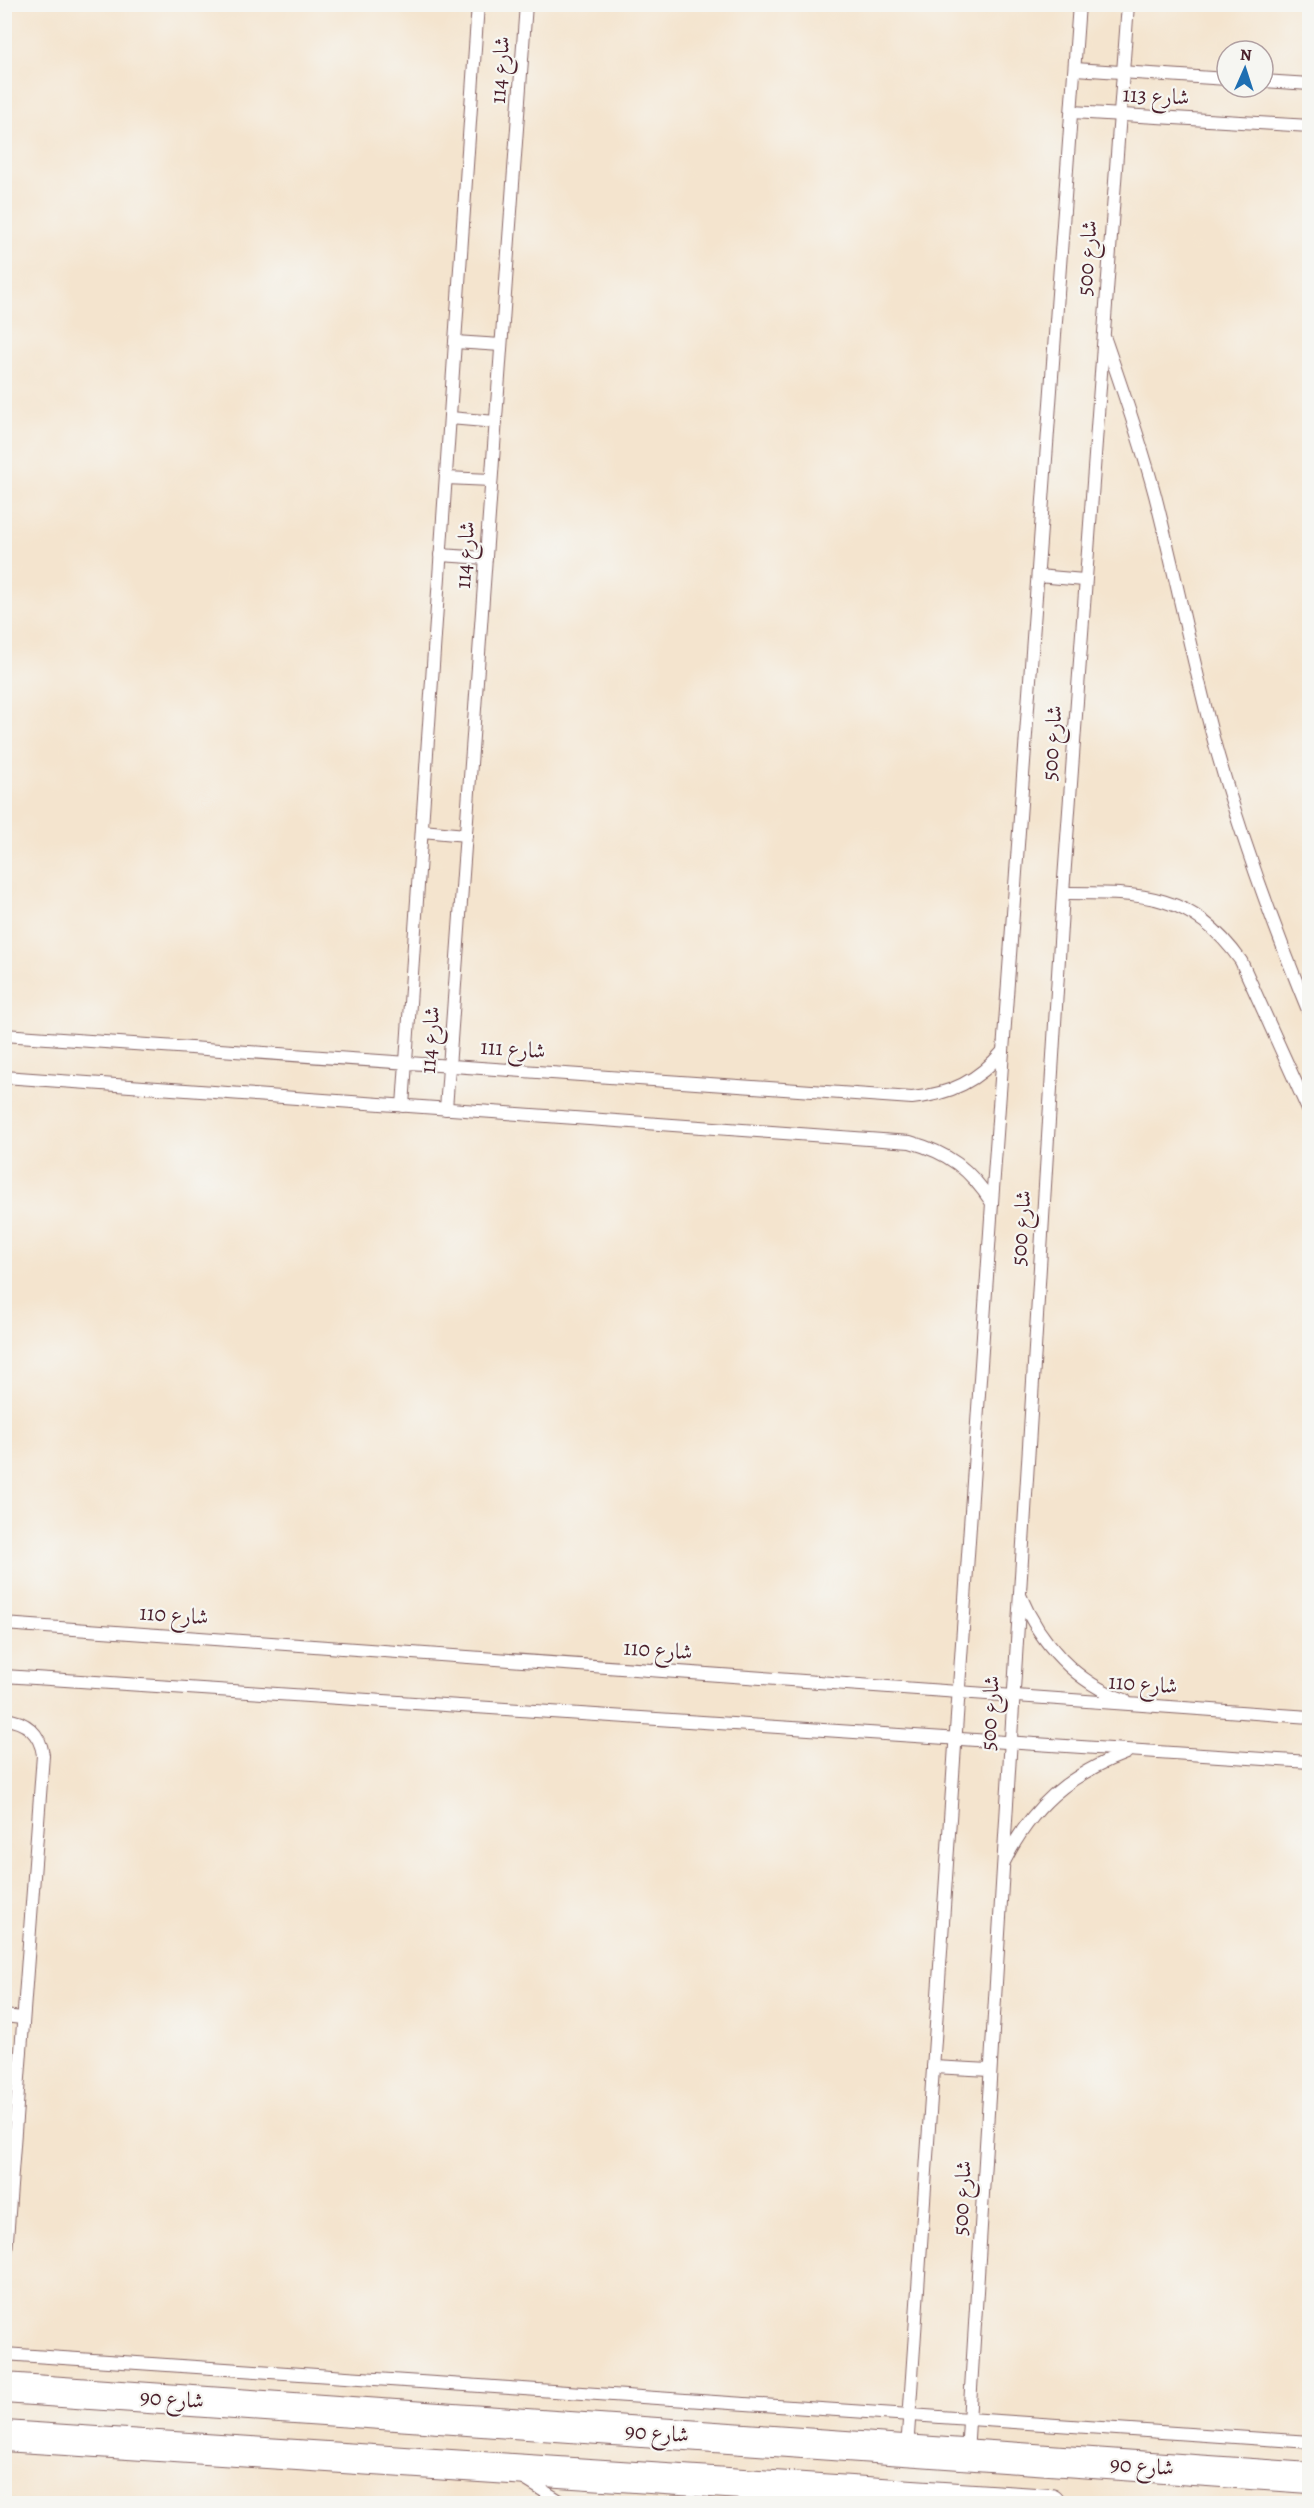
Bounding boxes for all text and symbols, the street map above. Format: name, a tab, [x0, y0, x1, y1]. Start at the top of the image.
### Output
street label: شارع 114	[483, 35, 520, 105]
north arrow	[1215, 39, 1275, 99]
text: N	[1239, 44, 1252, 66]
street label: شارع 113	[1122, 79, 1190, 116]
street label: شارع 500	[1069, 219, 1108, 297]
street label: شارع 114	[448, 520, 485, 590]
street label: شارع 500	[1034, 704, 1073, 782]
street label: شارع 114	[413, 1005, 450, 1075]
street label: شارع 111	[479, 1032, 547, 1069]
street label: شارع 500	[1003, 1189, 1042, 1267]
street label: شارع 110	[138, 1598, 210, 1635]
street label: شارع 110	[622, 1633, 694, 1670]
street label: شارع 110	[1107, 1667, 1179, 1704]
street label: شارع 500	[973, 1675, 1010, 1752]
street label: شارع 500	[945, 2160, 982, 2237]
street label: شارع 90	[139, 2382, 205, 2419]
street label: شارع 90	[624, 2416, 690, 2453]
street label: شارع 90	[1109, 2449, 1175, 2486]

